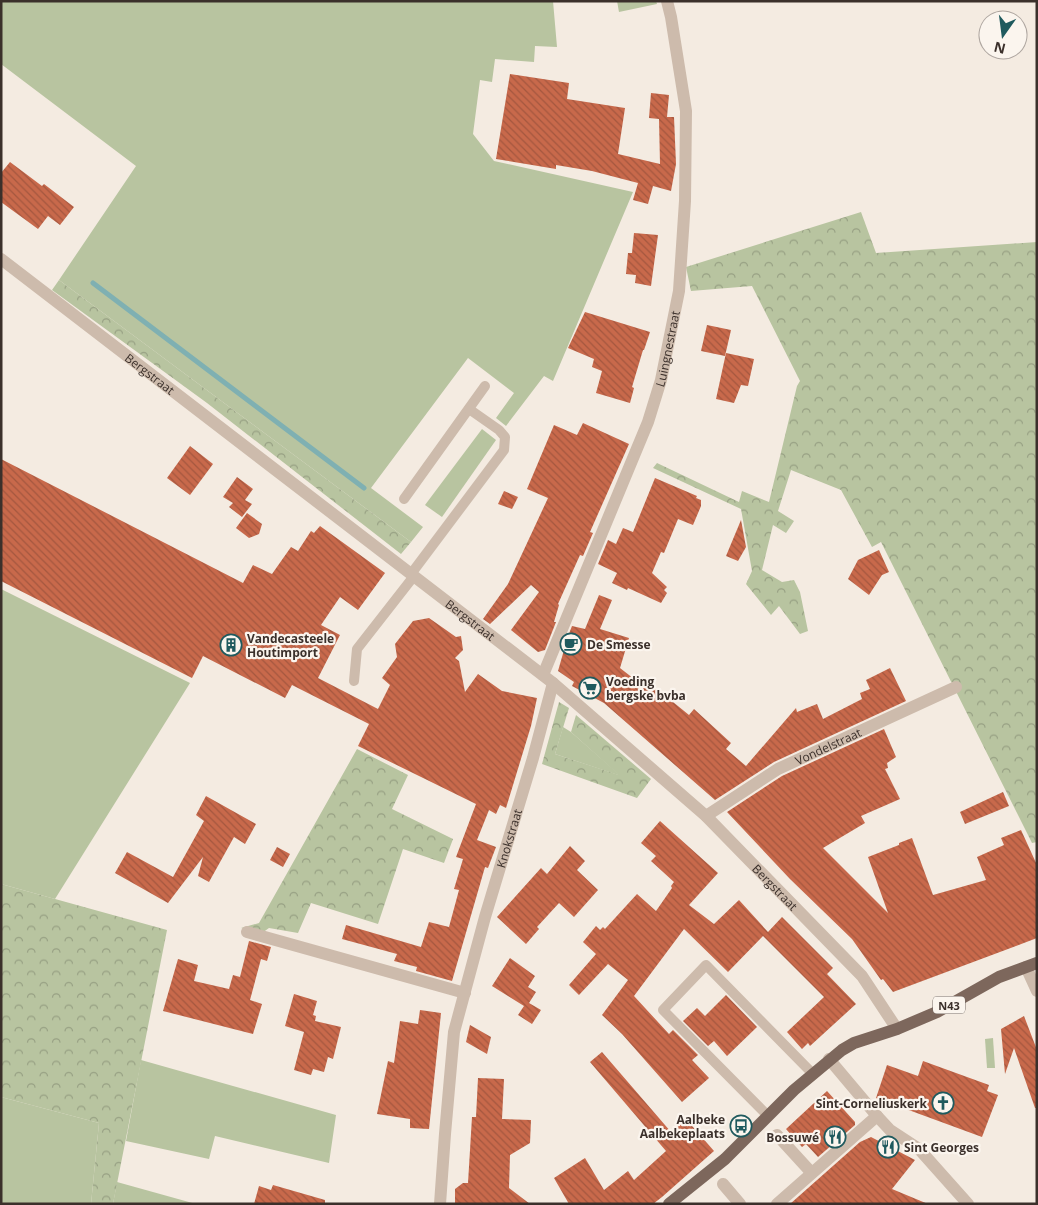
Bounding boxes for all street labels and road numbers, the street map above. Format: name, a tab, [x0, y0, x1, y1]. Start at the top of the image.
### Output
street label: Luingnestraat	[651, 309, 683, 389]
street label: Bergstraat	[122, 349, 178, 398]
street label: Bergstraat	[442, 595, 499, 644]
street label: Vondelstraat	[792, 723, 864, 769]
street label: Knokstraat	[492, 807, 526, 870]
street label: Bergstraat	[749, 860, 802, 914]
road number: N43	[933, 996, 965, 1014]

